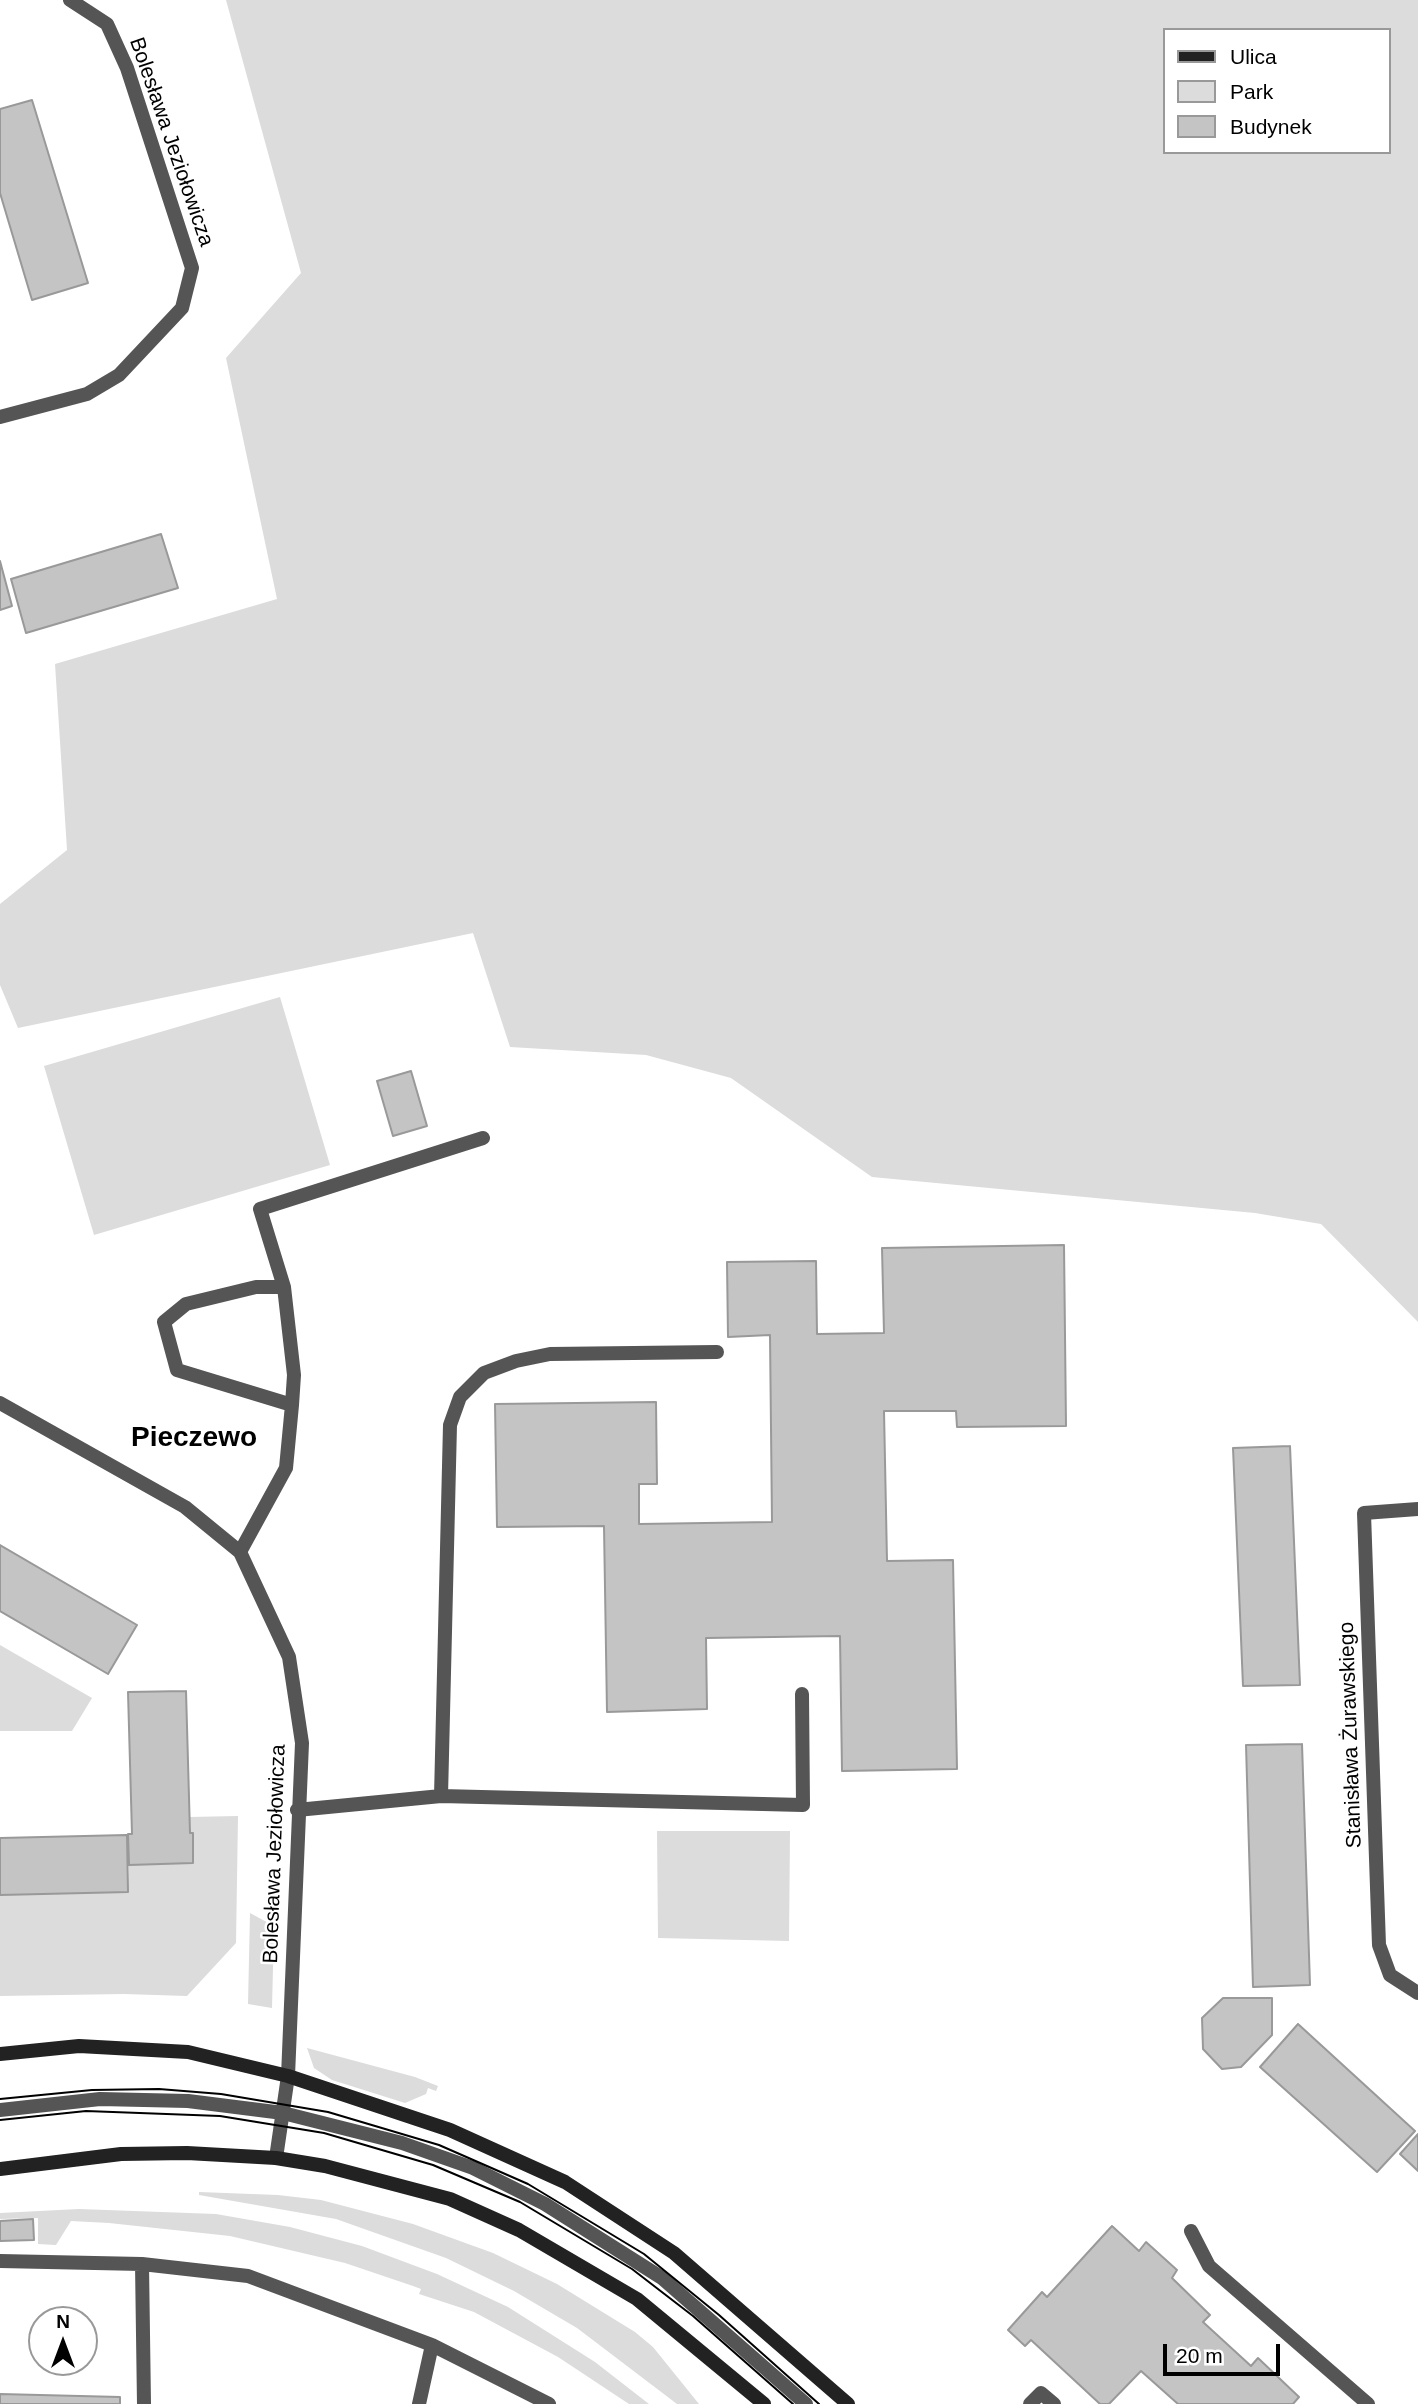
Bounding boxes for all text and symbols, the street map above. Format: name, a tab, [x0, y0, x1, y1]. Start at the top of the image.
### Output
legend	[1162, 28, 1390, 154]
street label: Bolesława Jeziołowicza	[123, 34, 219, 250]
text: Ulica	[1230, 45, 1277, 68]
text: Park	[1230, 80, 1273, 103]
text: Budynek	[1230, 115, 1312, 138]
district label: Pieczewo	[131, 1421, 257, 1455]
street label: Stanisława Żurawskiego	[1334, 1621, 1368, 1849]
street label: Bolesława Jeziołowicza	[259, 1744, 291, 1964]
north arrow	[28, 2306, 98, 2376]
text: N	[56, 2311, 70, 2332]
scale bar	[1166, 2330, 1283, 2374]
text: 20 m	[1176, 2344, 1223, 2367]

